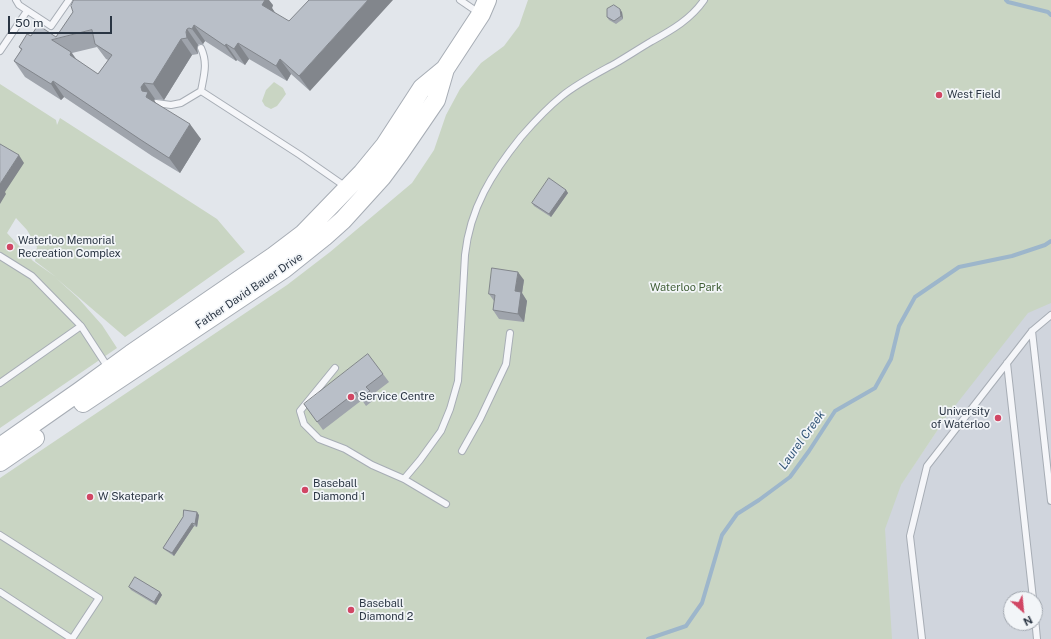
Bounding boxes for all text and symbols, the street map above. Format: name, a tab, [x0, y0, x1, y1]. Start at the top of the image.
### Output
scale bar	[10, 8, 114, 34]
text: 50 m	[15, 16, 43, 30]
place label: West Field	[947, 88, 1001, 102]
marker: West Field	[934, 90, 944, 100]
place label: Waterloo Memorial Recreation Complex	[18, 234, 121, 260]
marker: Waterloo Memorial Recreation Complex	[5, 242, 15, 252]
street label: Father David Bauer Drive	[193, 250, 305, 332]
park label: Waterloo Park	[650, 281, 722, 295]
place label: Service Centre	[359, 390, 435, 404]
marker: Service Centre	[346, 392, 356, 402]
place label: University of Waterloo	[931, 405, 990, 431]
water label: Laurel Creek	[776, 408, 828, 472]
marker: University of Waterloo	[993, 413, 1003, 423]
place label: Baseball Diamond 1	[313, 477, 365, 503]
marker: Baseball Diamond 1	[300, 485, 310, 495]
place label: W Skatepark	[98, 490, 164, 504]
marker: W Skatepark	[85, 492, 95, 502]
north arrow	[1003, 591, 1043, 631]
place label: Baseball Diamond 2	[359, 597, 413, 623]
marker: Baseball Diamond 2	[346, 605, 356, 615]
text: N	[1021, 613, 1035, 628]

